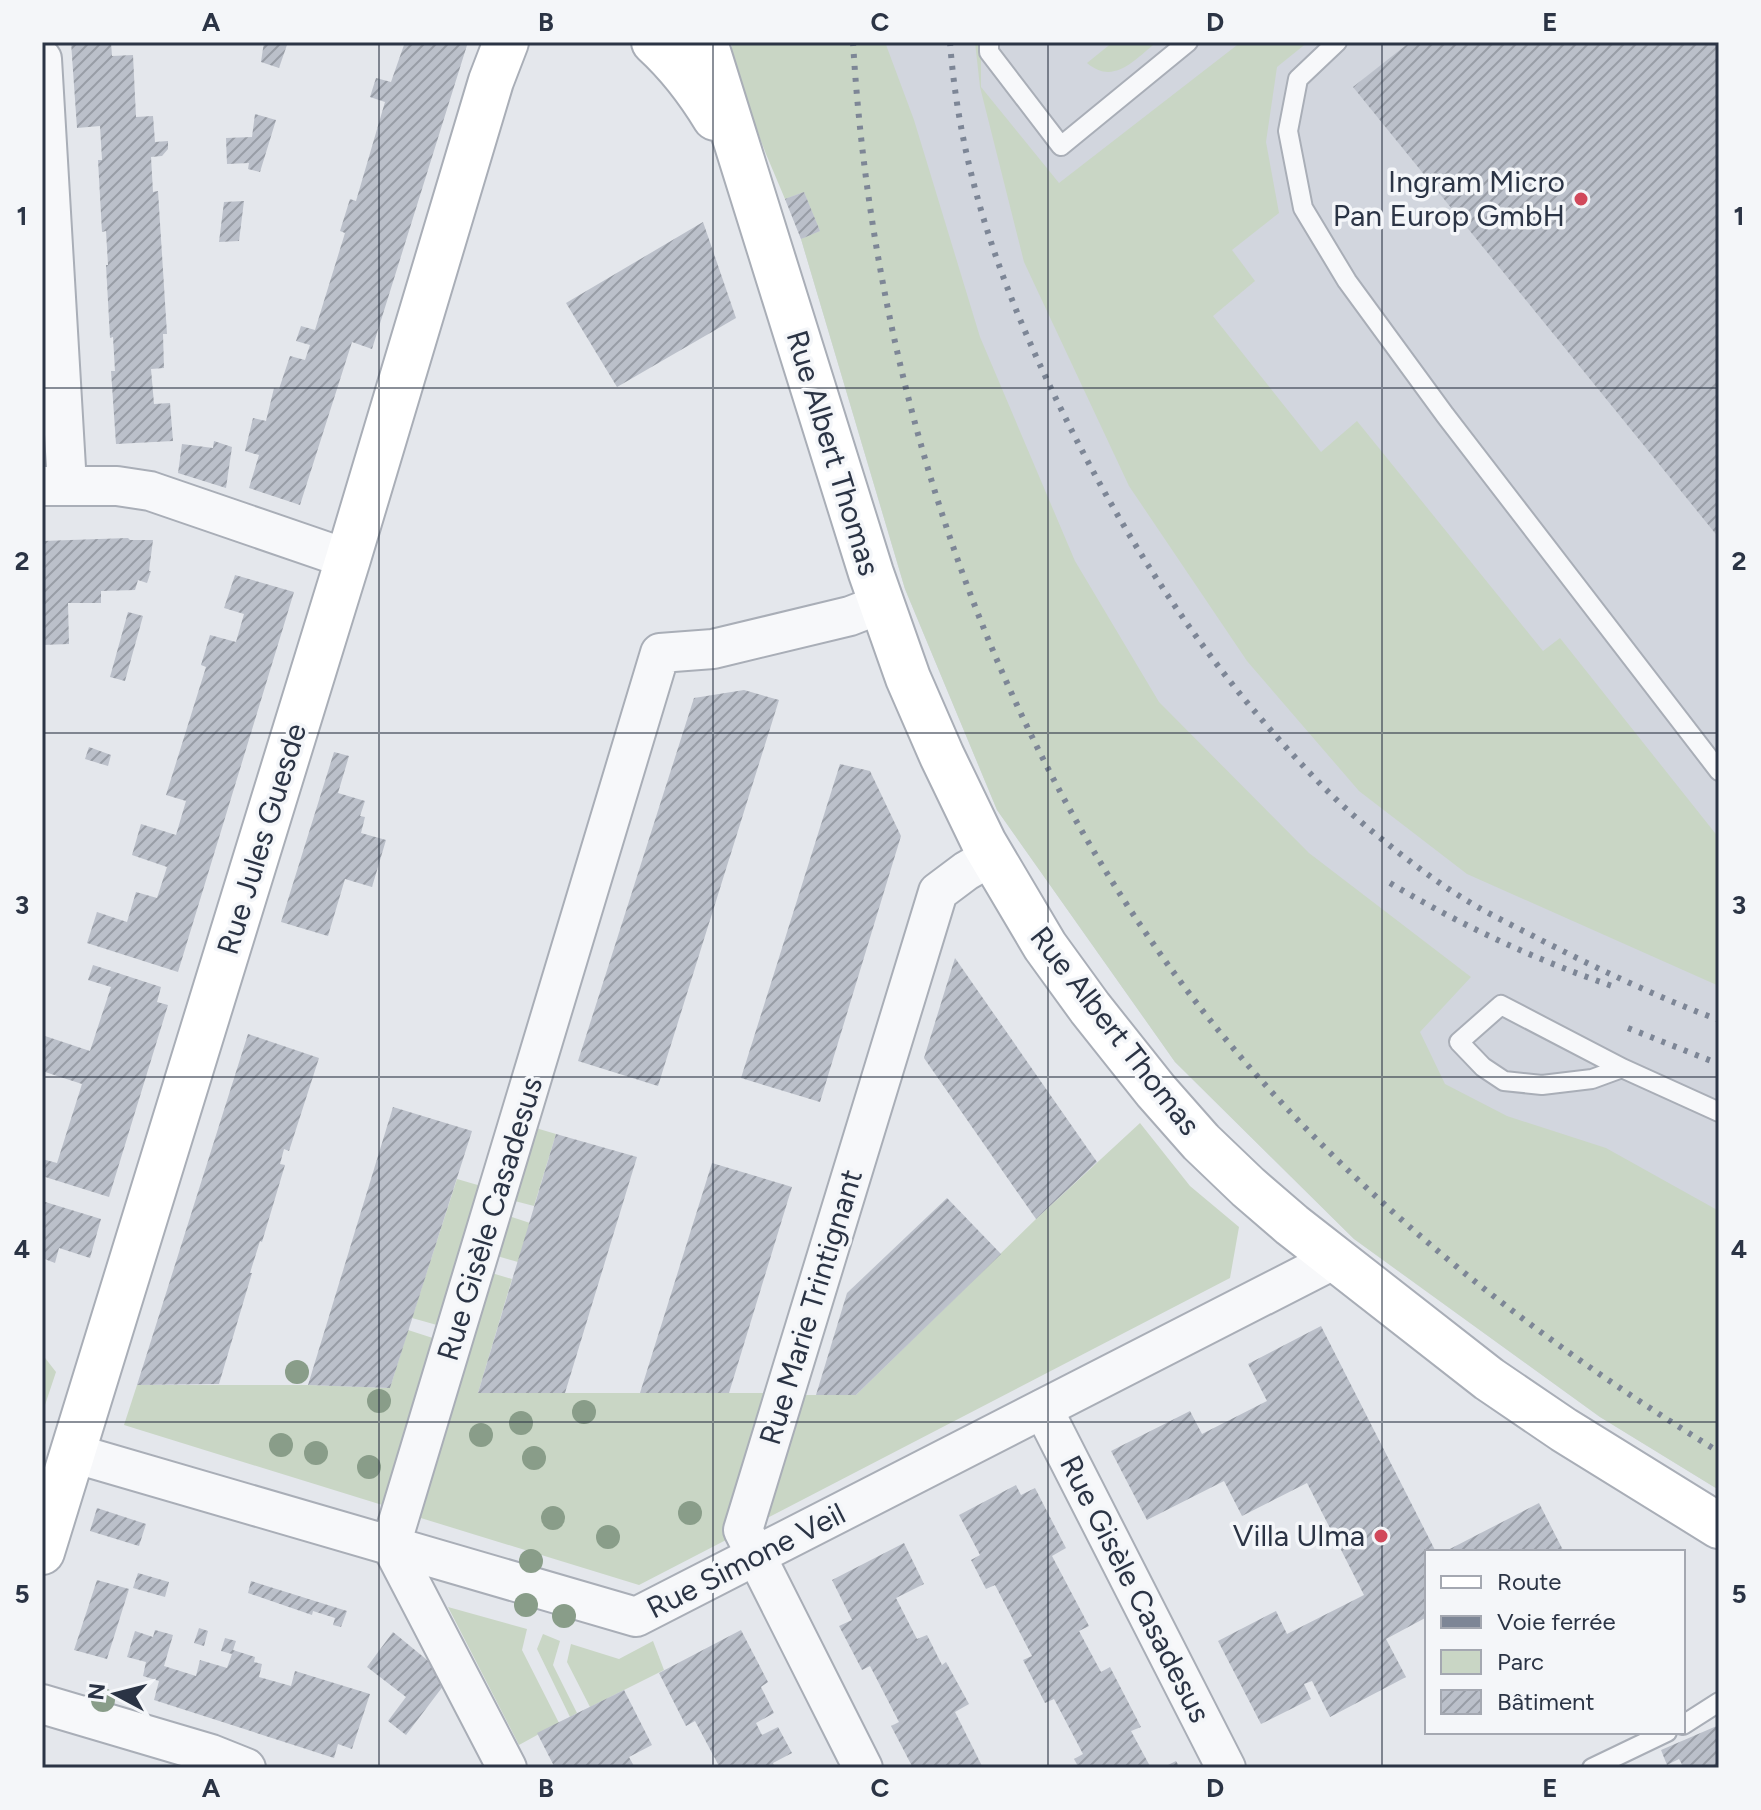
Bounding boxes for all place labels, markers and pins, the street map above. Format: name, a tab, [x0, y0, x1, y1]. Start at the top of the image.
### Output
place label: Ingram Micro Pan Europ GmbH	[1333, 163, 1565, 234]
marker: Ingram Micro Pan Europ GmbH	[1572, 190, 1590, 208]
place label: Villa Ulma	[1233, 1517, 1365, 1554]
marker: Villa Ulma	[1372, 1527, 1390, 1545]

